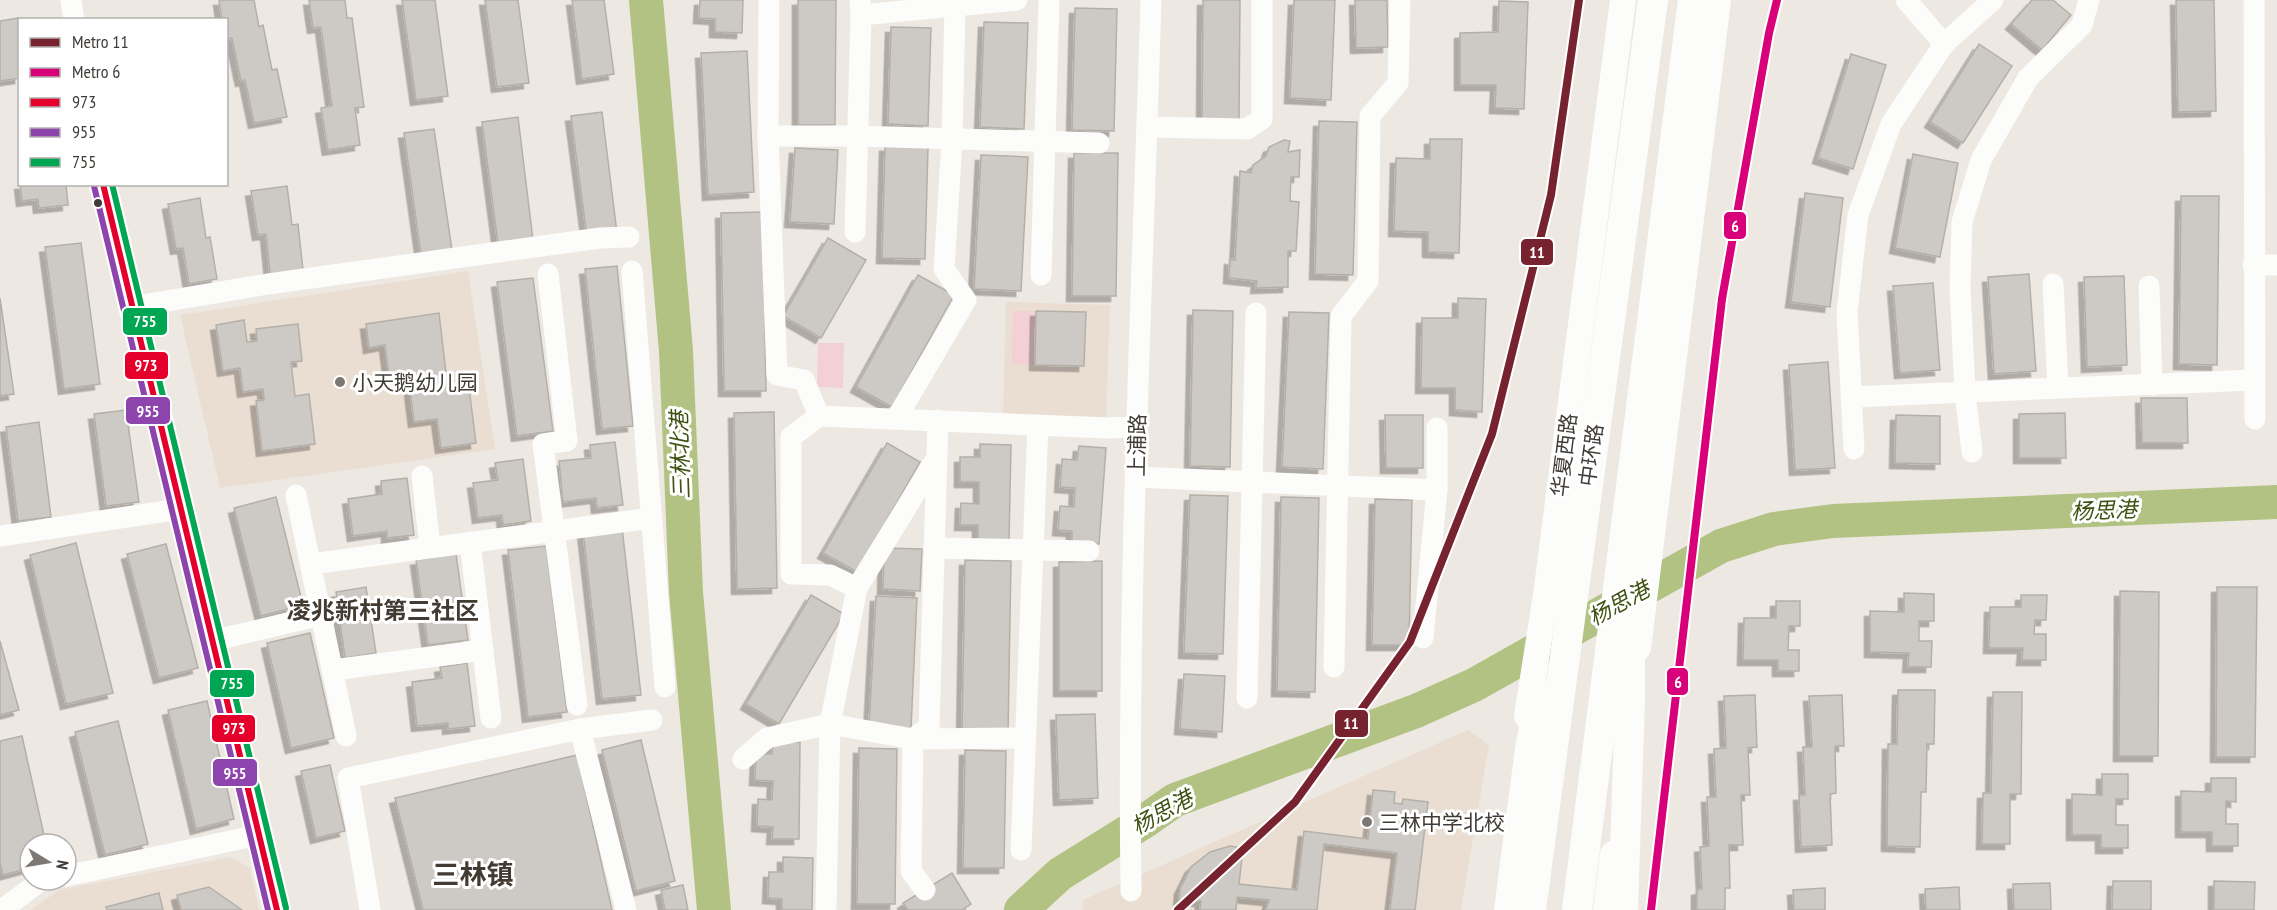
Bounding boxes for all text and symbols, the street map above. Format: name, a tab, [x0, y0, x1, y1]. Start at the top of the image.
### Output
legend	[18, 18, 228, 186]
text: Metro 11	[72, 30, 129, 53]
text: Metro 6	[72, 60, 120, 83]
text: 973	[72, 90, 96, 113]
text: 955	[72, 120, 96, 143]
text: 755	[72, 150, 96, 173]
unlabelled marker	[92, 197, 104, 209]
line badge: 6	[1723, 211, 1747, 240]
text: 6	[1731, 216, 1739, 236]
line badge: 11	[1520, 238, 1554, 266]
text: 11	[1529, 242, 1545, 262]
line badge: 755	[122, 307, 168, 336]
text: 755	[134, 311, 156, 331]
line badge: 973	[124, 351, 169, 380]
text: 973	[135, 355, 157, 375]
place label: 小天鹅幼儿园	[352, 369, 478, 396]
marker: 小天鹅幼儿园	[333, 375, 347, 389]
line badge: 955	[125, 396, 171, 425]
text: 955	[137, 401, 159, 421]
water label: 三林北港	[664, 408, 696, 499]
street label: 华夏西路	[1545, 412, 1583, 498]
street label: 上浦路	[1123, 413, 1151, 477]
street label: 中环路	[1573, 422, 1609, 488]
water label: 杨思港	[2071, 495, 2140, 525]
water label: 杨思港	[1583, 573, 1657, 631]
district label: 凌兆新村第三社区	[287, 595, 479, 626]
line badge: 6	[1666, 667, 1689, 696]
line badge: 755	[209, 669, 255, 698]
text: 6	[1674, 672, 1682, 692]
text: 755	[221, 673, 243, 693]
line badge: 11	[1334, 709, 1369, 738]
text: 11	[1343, 713, 1359, 733]
line badge: 973	[211, 714, 256, 743]
text: 973	[223, 718, 245, 738]
line badge: 955	[212, 758, 258, 787]
text: 955	[224, 763, 246, 783]
water label: 杨思港	[1126, 782, 1200, 840]
place label: 三林中学北校	[1379, 809, 1505, 836]
marker: 三林中学北校	[1360, 815, 1374, 829]
north arrow	[18, 832, 78, 892]
district label: 三林镇	[433, 857, 514, 891]
text: N	[52, 859, 73, 871]

